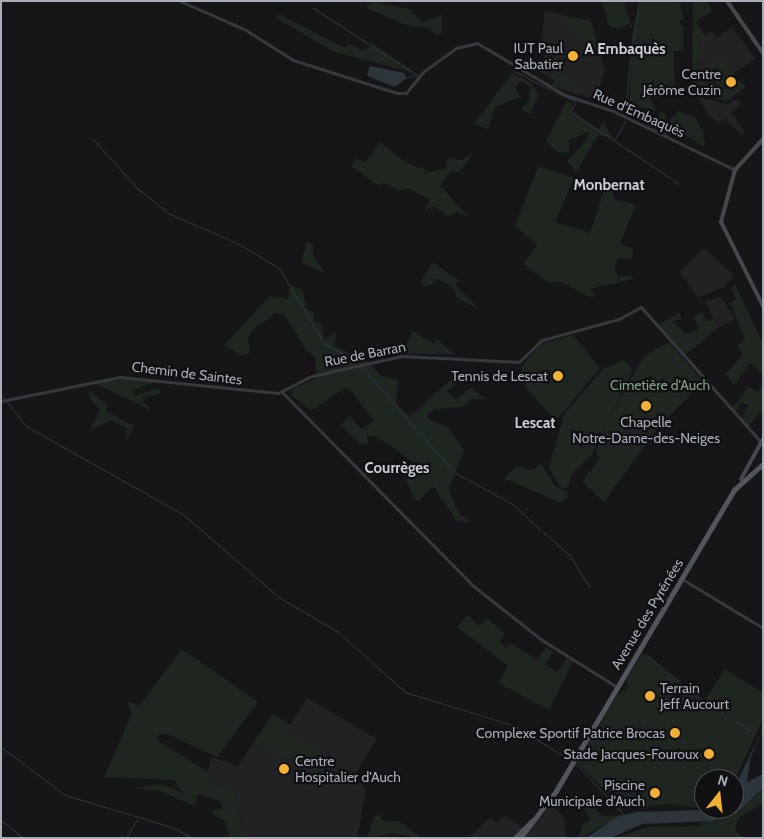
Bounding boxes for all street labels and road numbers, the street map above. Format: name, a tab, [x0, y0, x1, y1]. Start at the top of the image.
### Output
street label: Rue d'Embaquès	[591, 85, 687, 141]
street label: Rue de Barran	[323, 338, 407, 370]
street label: Chemin de Saintes	[131, 358, 243, 388]
street label: Avenue des Pyrénées	[607, 556, 687, 672]

